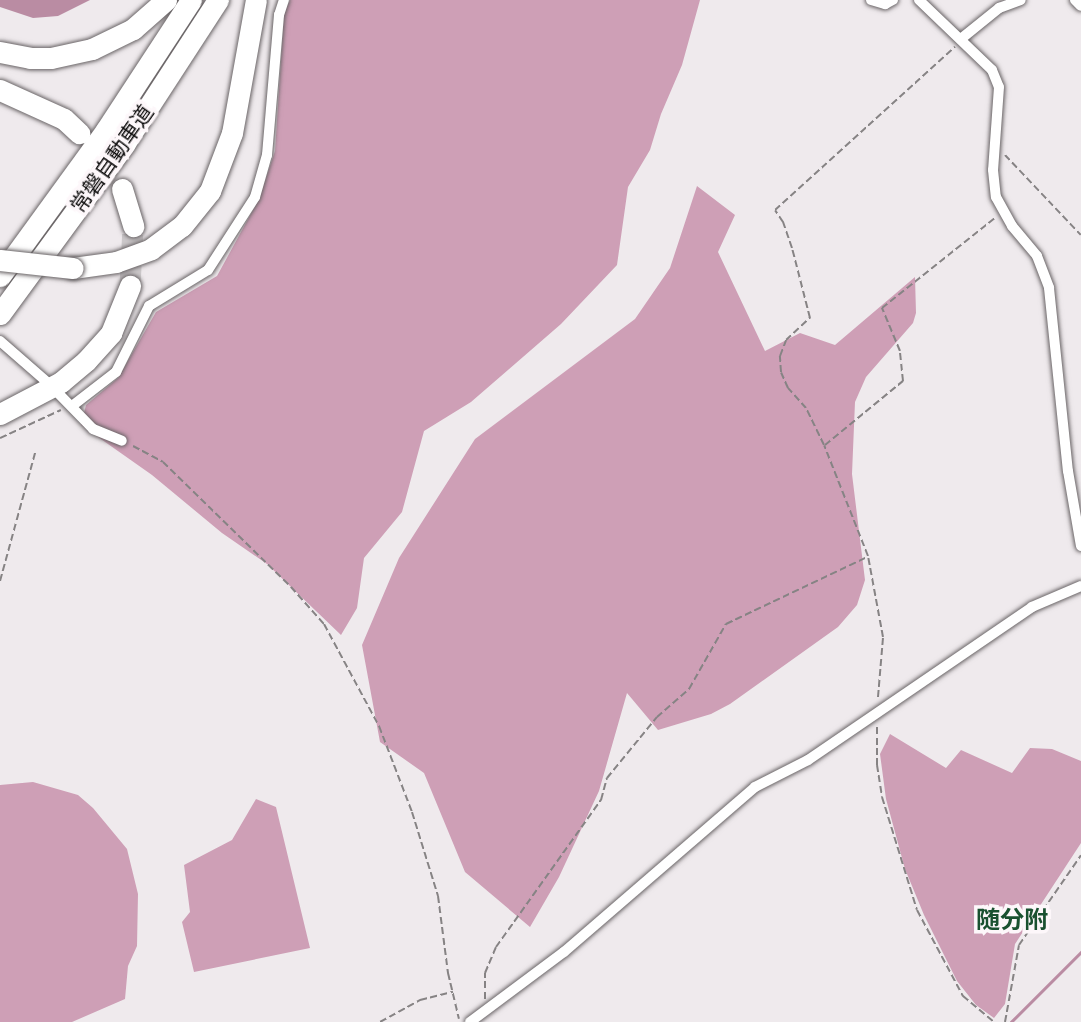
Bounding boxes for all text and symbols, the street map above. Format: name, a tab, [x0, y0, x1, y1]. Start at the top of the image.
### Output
street label: 常磐自動車道	[66, 100, 158, 218]
district label: 随分附	[976, 907, 1048, 935]

